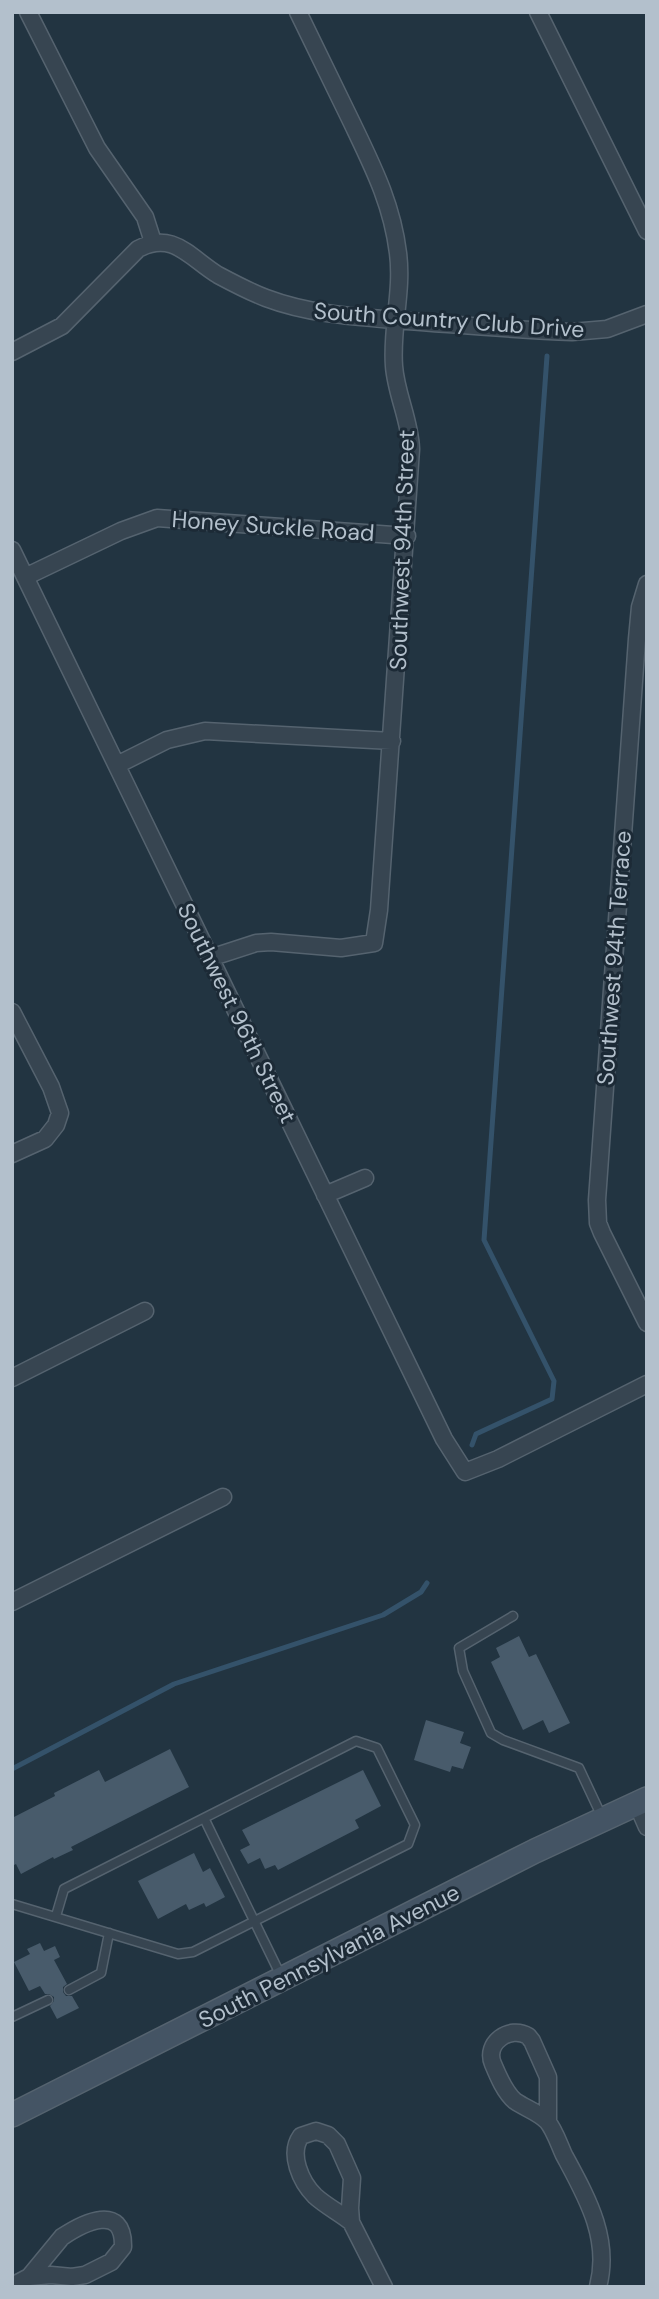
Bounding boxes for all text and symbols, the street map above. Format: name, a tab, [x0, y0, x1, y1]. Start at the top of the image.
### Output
street label: South Country Club Drive	[313, 296, 585, 344]
street label: Southwest 94th Street	[383, 429, 421, 671]
street label: Honey Suckle Road	[171, 504, 375, 548]
street label: Southwest 94th Terrace	[590, 830, 638, 1086]
street label: Southwest 96th Street	[171, 898, 303, 1128]
street label: South Pennsylvania Avenue	[193, 1877, 465, 2035]

